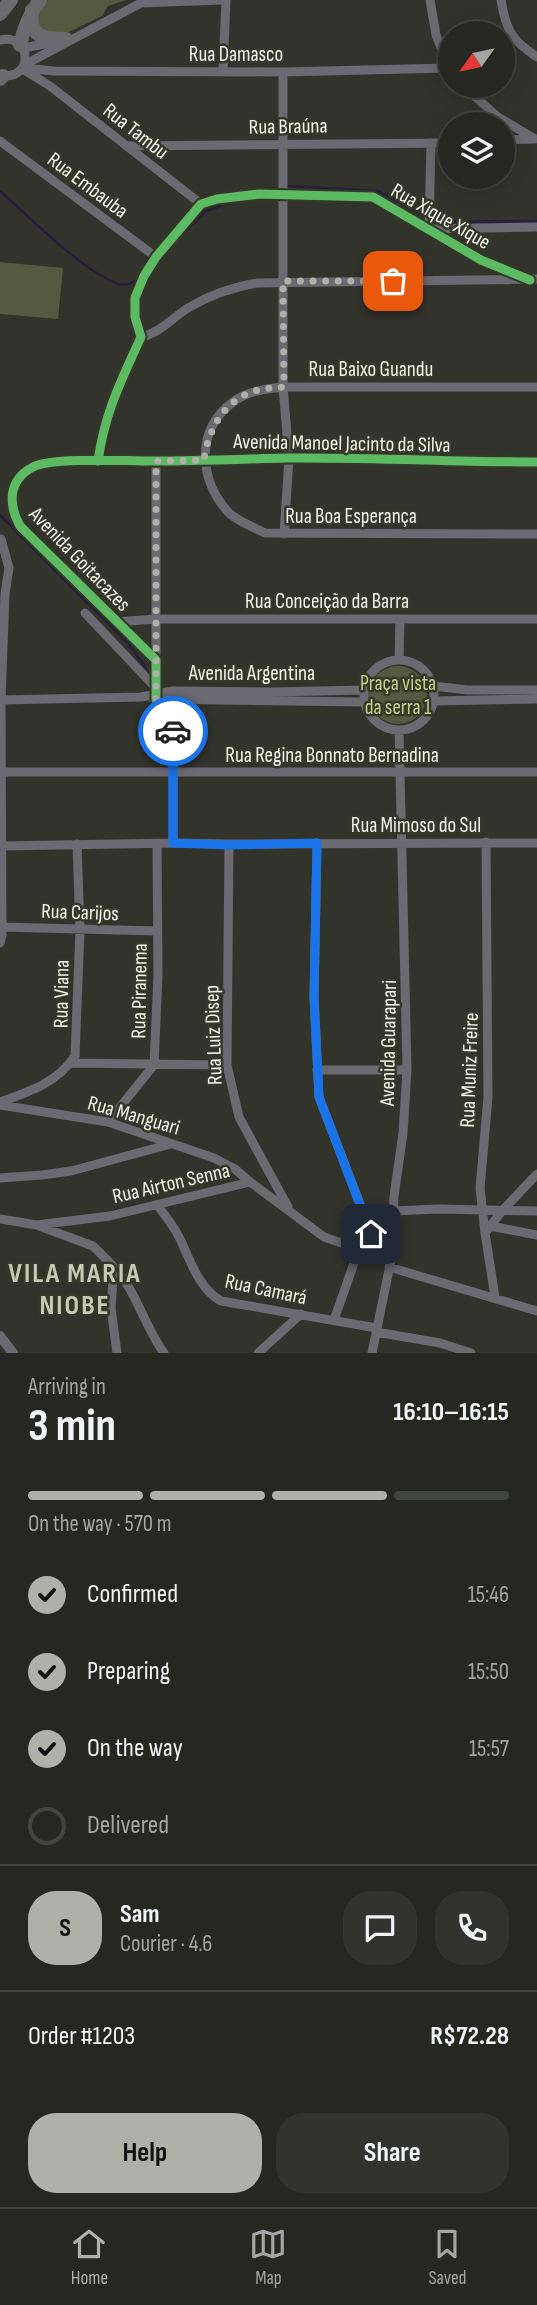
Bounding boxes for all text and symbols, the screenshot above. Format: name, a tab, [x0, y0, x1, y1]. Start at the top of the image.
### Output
north arrow	[438, 21, 514, 98]
map controls	[438, 21, 515, 189]
street label: Rua Damasco	[189, 42, 283, 67]
street label: Rua Tambu	[98, 98, 173, 165]
button: layers	[438, 112, 515, 189]
street label: Rua Braúna	[248, 113, 328, 140]
street label: Rua Embauba	[42, 147, 133, 224]
street label: Rua Xique Xique	[387, 178, 495, 255]
pin	[363, 251, 423, 311]
icon: bag	[374, 262, 412, 300]
street label: Rua Baixo Guandu	[309, 357, 433, 382]
street label: Avenida Manoel Jacinto da Silva	[232, 429, 451, 458]
street label: Avenida Goitacazes	[23, 501, 136, 617]
street label: Rua Boa Esperança	[285, 504, 417, 529]
street label: Rua Conceição da Barra	[245, 589, 409, 614]
street label: Avenida Argentina	[188, 661, 315, 686]
park label: Praça vista da serra 1	[360, 671, 436, 720]
courier	[138, 696, 208, 766]
icon: car	[154, 712, 192, 750]
street label: Rua Regina Bonnato Bernadina	[225, 743, 439, 768]
street label: Rua Mimoso do Sul	[351, 813, 481, 838]
street label: Rua Carijos	[41, 899, 119, 926]
street label: Rua Piranema	[126, 943, 153, 1039]
street label: Rua Viana	[48, 960, 75, 1028]
street label: Avenida Guarapari	[375, 980, 402, 1107]
street label: Rua Luiz Disep	[199, 984, 228, 1085]
street label: Rua Muniz Freire	[455, 1012, 484, 1128]
street label: Rua Manguari	[85, 1090, 183, 1141]
street label: Rua Airton Senna	[110, 1158, 232, 1209]
pin	[341, 1204, 401, 1264]
icon: home	[352, 1215, 390, 1253]
district label: VILA MARIA NIOBE	[8, 1257, 142, 1322]
street label: Rua Camará	[223, 1269, 309, 1310]
text: Arriving in	[28, 1373, 106, 1401]
text: 16:10–16:15	[393, 1397, 509, 1428]
text: 3 min	[28, 1399, 116, 1454]
text: On the way · 570 m	[28, 1510, 171, 1538]
icon: check	[28, 1576, 66, 1614]
text: Confirmed	[87, 1579, 178, 1610]
text: 15:46	[468, 1581, 509, 1609]
icon: check	[28, 1653, 66, 1691]
text: Preparing	[87, 1656, 170, 1687]
text: 15:50	[468, 1658, 509, 1686]
icon: check	[28, 1730, 66, 1768]
text: On the way	[87, 1733, 183, 1764]
text: 15:57	[469, 1735, 509, 1763]
text: Delivered	[87, 1810, 169, 1841]
button: chat	[343, 1891, 417, 1965]
button: phone	[435, 1891, 509, 1965]
text: Sam	[120, 1899, 160, 1930]
text: S	[59, 1913, 71, 1944]
text: Courier · 4.6	[120, 1930, 212, 1958]
text: Order #1203	[28, 2021, 135, 2052]
text: R$72.28	[430, 2021, 509, 2052]
button: Help	[28, 2113, 262, 2193]
button: Share	[276, 2113, 509, 2193]
tab: Home	[70, 2225, 108, 2290]
tab: Map	[249, 2225, 287, 2290]
tab: Saved	[428, 2225, 467, 2290]

